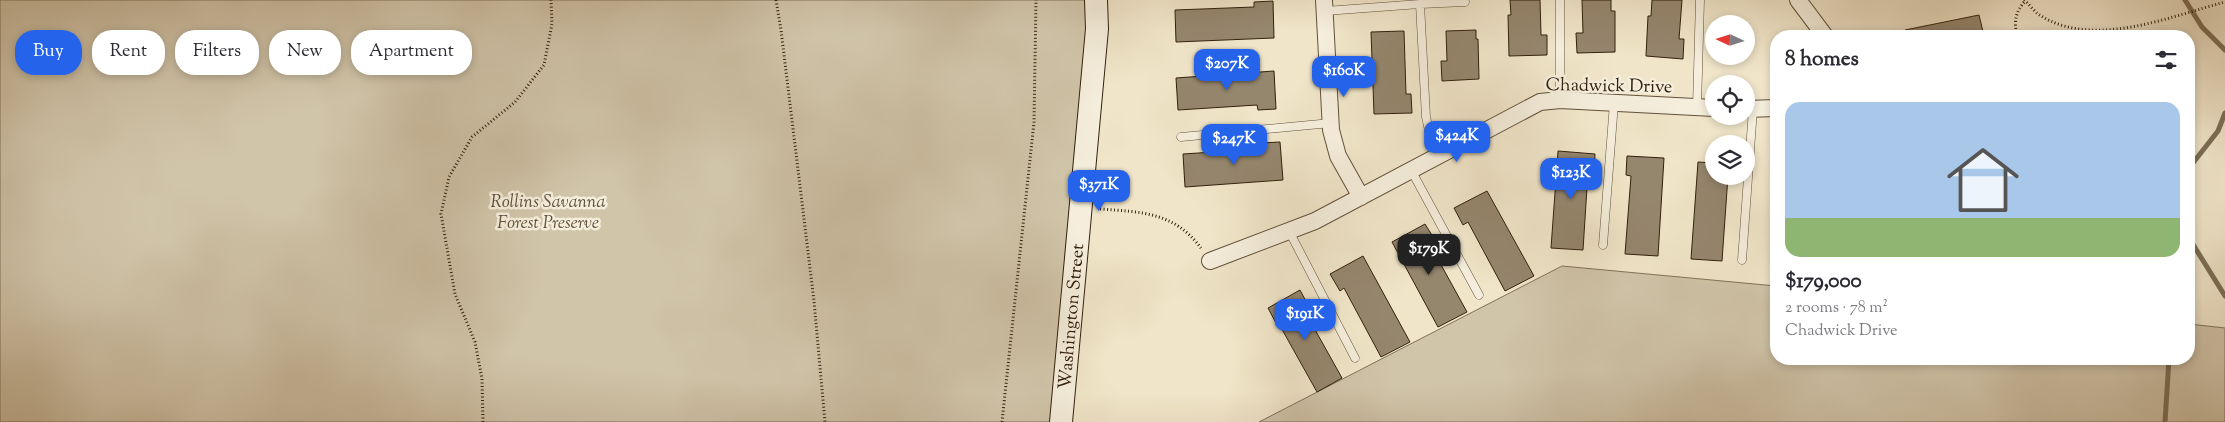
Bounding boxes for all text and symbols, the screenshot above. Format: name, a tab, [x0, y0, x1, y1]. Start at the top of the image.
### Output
north arrow	[1705, 15, 1755, 65]
map controls	[1705, 15, 1755, 185]
chip: Buy	[15, 30, 82, 75]
chip: Rent	[92, 30, 165, 75]
chip: Filters	[175, 30, 259, 75]
chip: New	[269, 30, 341, 75]
chip: Apartment	[351, 30, 472, 75]
text: 8 homes	[1785, 45, 1859, 75]
icon: filters	[2152, 46, 2180, 74]
pin: $207K	[1192, 48, 1262, 91]
text: $207K	[1205, 53, 1249, 76]
pin: $160K	[1309, 56, 1379, 98]
text: $160K	[1323, 60, 1365, 83]
street label: Chadwick Drive	[1545, 73, 1672, 101]
button: locate	[1705, 75, 1755, 125]
pin: $424K	[1422, 120, 1492, 163]
pin: $247K	[1199, 124, 1269, 166]
text: $424K	[1435, 125, 1479, 148]
text: $247K	[1212, 128, 1256, 151]
button: layers	[1705, 135, 1755, 185]
icon: home	[1938, 135, 2028, 225]
pin: $123K	[1536, 158, 1606, 200]
text: $123K	[1551, 162, 1591, 185]
pin: $371K	[1064, 170, 1134, 212]
text: $371K	[1079, 174, 1119, 197]
park label: Rollins Savanna Forest Preserve	[490, 190, 606, 237]
pin: $179K	[1394, 234, 1464, 276]
text: $179K	[1408, 238, 1450, 261]
street label: Washington Street	[1053, 243, 1092, 391]
text: $179,000	[1785, 267, 1862, 297]
text: 2 rooms · 78 m²	[1785, 297, 1888, 320]
pin: $191K	[1270, 298, 1340, 341]
text: $191K	[1286, 303, 1324, 326]
text: Chadwick Drive	[1785, 320, 1898, 343]

